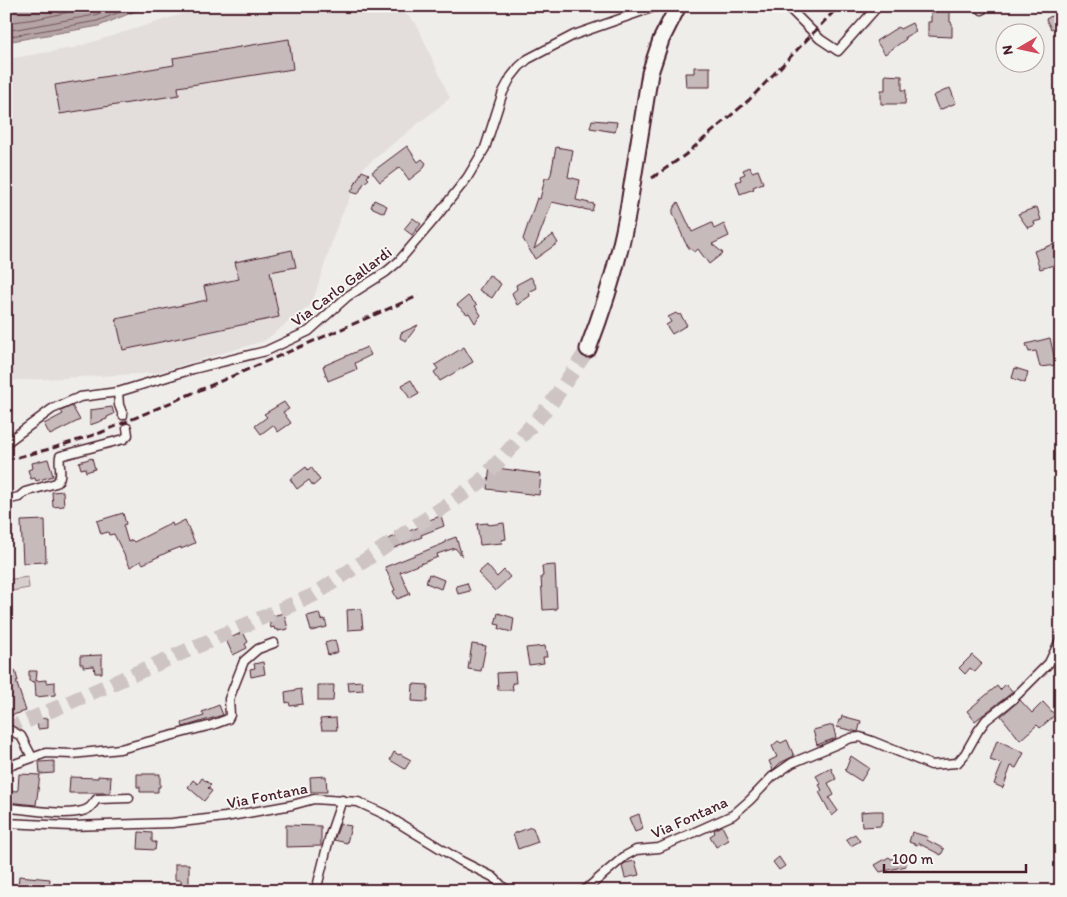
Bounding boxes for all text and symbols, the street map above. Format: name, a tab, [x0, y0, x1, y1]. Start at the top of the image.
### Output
north arrow	[994, 22, 1044, 72]
text: N	[999, 44, 1017, 56]
street label: Via Carlo Gallardi	[287, 242, 395, 331]
street label: Via Fontana	[225, 778, 309, 813]
street label: Via Fontana	[648, 792, 731, 843]
scale bar	[884, 842, 1027, 874]
text: 100 m	[892, 850, 934, 868]

